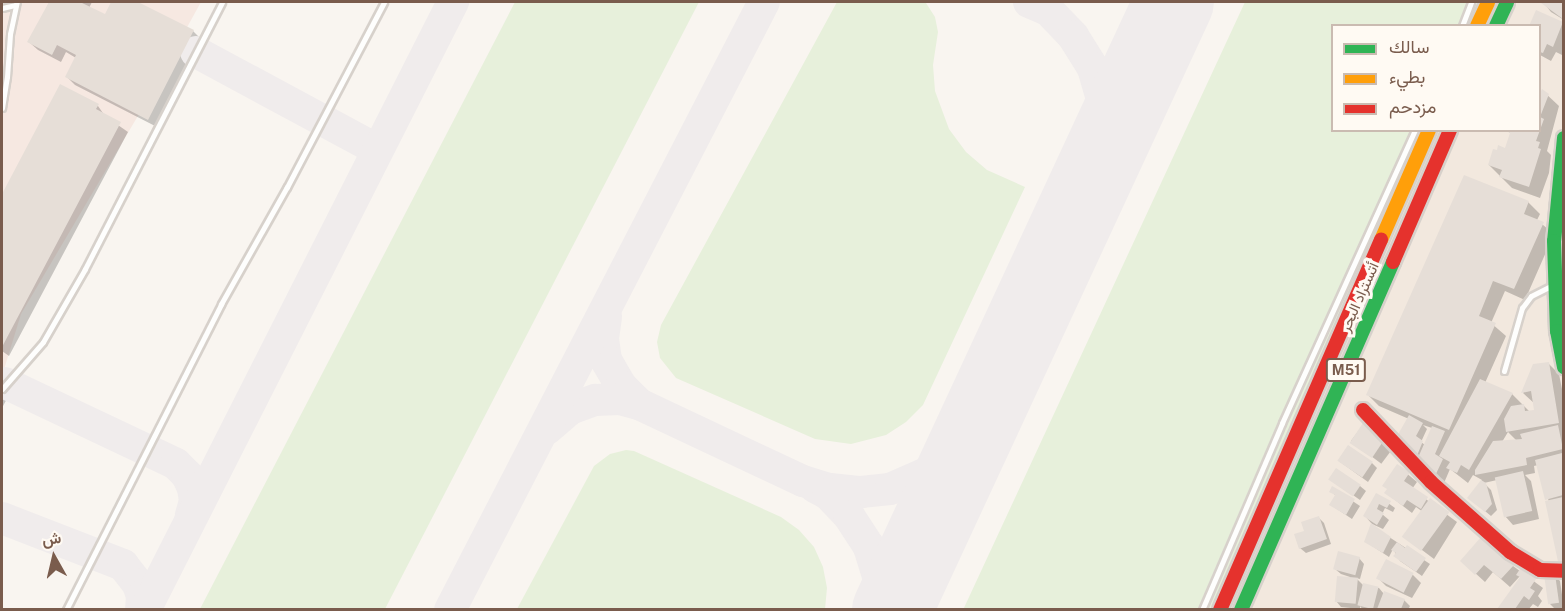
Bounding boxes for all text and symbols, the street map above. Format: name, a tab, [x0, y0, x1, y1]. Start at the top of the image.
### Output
legend	[1331, 24, 1541, 132]
text: سالك	[1389, 36, 1429, 57]
text: بطيء	[1389, 66, 1425, 87]
text: مزدحم	[1389, 96, 1436, 117]
street label: أتستراد البحر	[1336, 259, 1382, 335]
road number: M51	[1325, 359, 1367, 381]
north arrow	[24, 527, 84, 587]
text: ش	[41, 528, 62, 549]

